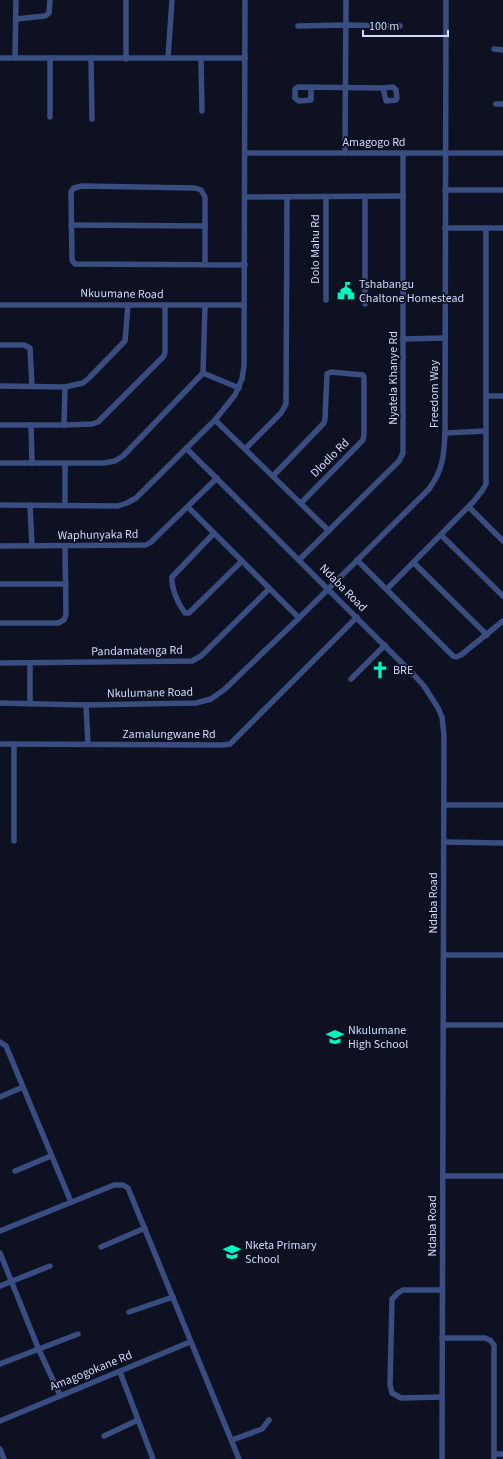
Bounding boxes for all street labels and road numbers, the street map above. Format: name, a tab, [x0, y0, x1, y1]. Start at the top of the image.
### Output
street label: Amagogo Rd	[342, 134, 406, 151]
street label: Dolo Mahu Rd	[307, 214, 324, 284]
street label: Nkuumane Road	[80, 285, 164, 303]
street label: Nyatela Khanye Rd	[385, 331, 402, 425]
street label: Freedom Way	[426, 360, 443, 428]
street label: Dlodlo Rd	[307, 435, 353, 481]
street label: Waphunyaka Rd	[58, 526, 138, 544]
street label: Ndaba Road	[315, 560, 371, 616]
street label: Pandamatenga Rd	[91, 642, 183, 660]
street label: Nkulumane Road	[107, 684, 193, 702]
street label: Zamalungwane Rd	[122, 726, 216, 743]
street label: Ndaba Road	[425, 872, 442, 934]
street label: Ndaba Road	[424, 1195, 441, 1257]
street label: Amagogokane Rd	[47, 1347, 135, 1395]

